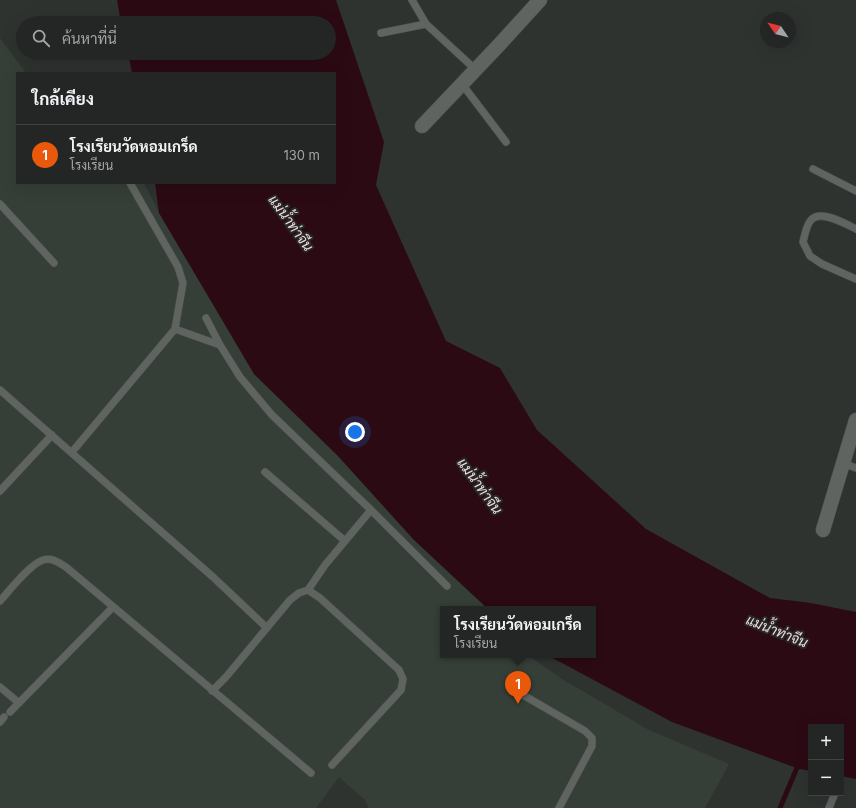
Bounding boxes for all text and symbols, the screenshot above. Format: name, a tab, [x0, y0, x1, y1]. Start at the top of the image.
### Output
north arrow	[760, 12, 796, 48]
search box	[16, 16, 336, 60]
icon: search	[30, 27, 52, 49]
text: ค้นหาที่นี่	[62, 29, 117, 48]
text: ใกล้เคียง	[32, 89, 94, 109]
text: โรงเรียนวัดหอมเกร็ด	[70, 137, 198, 156]
text: 1	[42, 147, 48, 163]
text: 130 m	[283, 147, 320, 163]
text: โรงเรียน	[70, 157, 113, 173]
water label: แม่น้ำท่าจีน	[265, 190, 320, 254]
your location	[345, 422, 365, 442]
water label: แม่น้ำท่าจีน	[454, 453, 509, 517]
popup	[440, 606, 596, 658]
water label: แม่น้ำท่าจีน	[744, 608, 812, 651]
text: โรงเรียนวัดหอมเกร็ด	[454, 615, 582, 634]
text: โรงเรียน	[454, 635, 497, 651]
pin: 1	[505, 671, 531, 704]
map controls	[808, 724, 844, 796]
button: +	[808, 724, 844, 760]
button: −	[808, 760, 844, 796]

